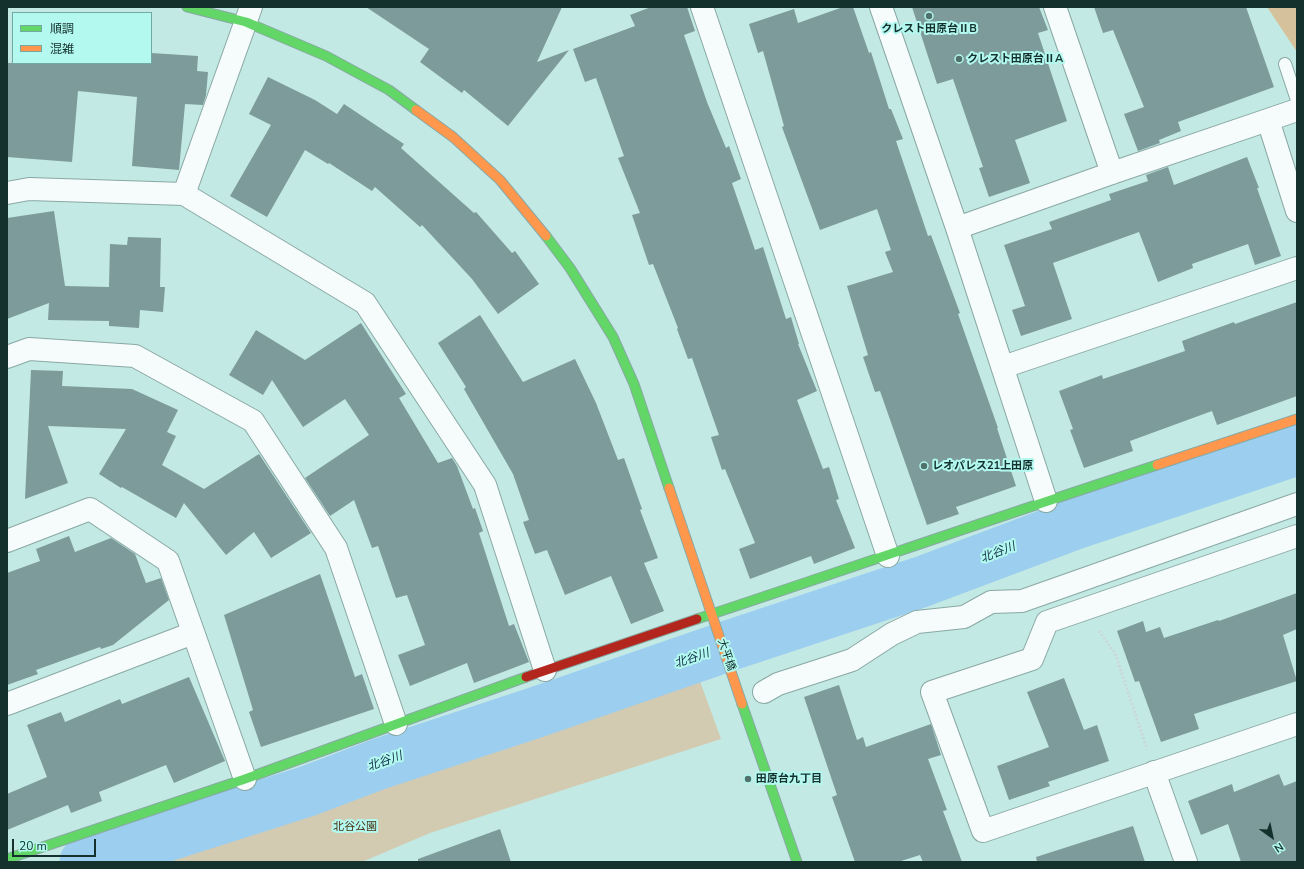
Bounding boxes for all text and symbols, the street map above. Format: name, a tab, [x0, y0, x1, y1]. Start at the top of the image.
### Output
marker: クレスト田原台ⅡB	[924, 11, 934, 21]
legend	[12, 12, 152, 64]
text: 順調	[50, 21, 74, 37]
place label: クレスト田原台ⅡB	[881, 22, 977, 36]
text: 混雑	[50, 41, 74, 57]
place label: クレスト田原台ⅡA	[967, 52, 1063, 66]
marker: クレスト田原台ⅡA	[954, 54, 964, 64]
place label: レオパレス21上田原	[932, 459, 1033, 473]
marker: レオパレス21上田原	[919, 461, 929, 471]
water label: 北谷川	[979, 540, 1017, 566]
street label: 大平橋	[714, 637, 738, 673]
water label: 北谷川	[673, 646, 711, 672]
water label: 北谷川	[366, 749, 404, 775]
place label: 田原台九丁目	[756, 772, 822, 786]
marker: 田原台九丁目	[743, 774, 753, 784]
north arrow	[1252, 817, 1292, 857]
park label: 北谷公園	[333, 820, 377, 834]
scale bar	[14, 831, 98, 857]
text: 20 m	[19, 838, 47, 854]
text: N	[1271, 839, 1286, 856]

